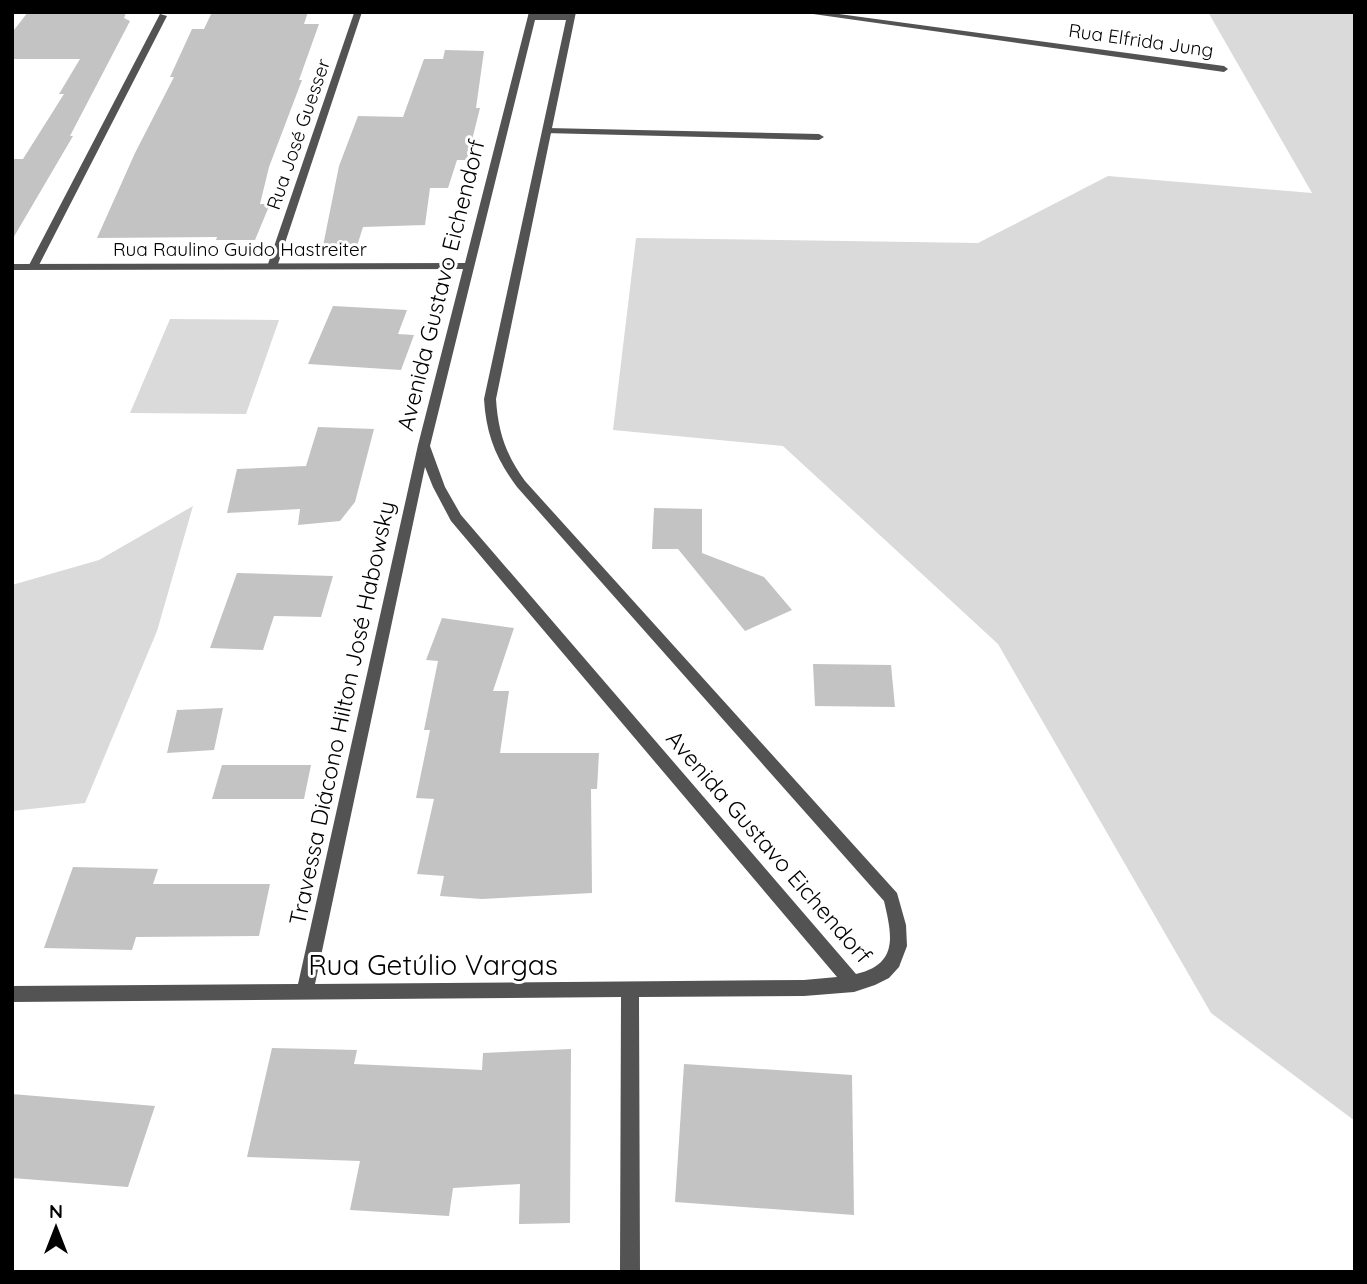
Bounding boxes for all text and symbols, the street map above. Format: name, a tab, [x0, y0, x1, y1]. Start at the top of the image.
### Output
street label: Rua Elfrida Jung	[1067, 18, 1215, 62]
street label: Rua José Guesser	[261, 55, 335, 213]
street label: Avenida Gustavo Eichendorf	[390, 136, 491, 434]
street label: Rua Raulino Guido Hastreiter	[113, 237, 368, 261]
street label: Travessa Diácono Hilton José Habowsky	[282, 498, 401, 928]
street label: Avenida Gustavo Eichendorf	[660, 724, 879, 969]
street label: Rua Getúlio Vargas	[308, 947, 558, 982]
north arrow	[21, 1193, 91, 1263]
text: N	[49, 1199, 63, 1223]

